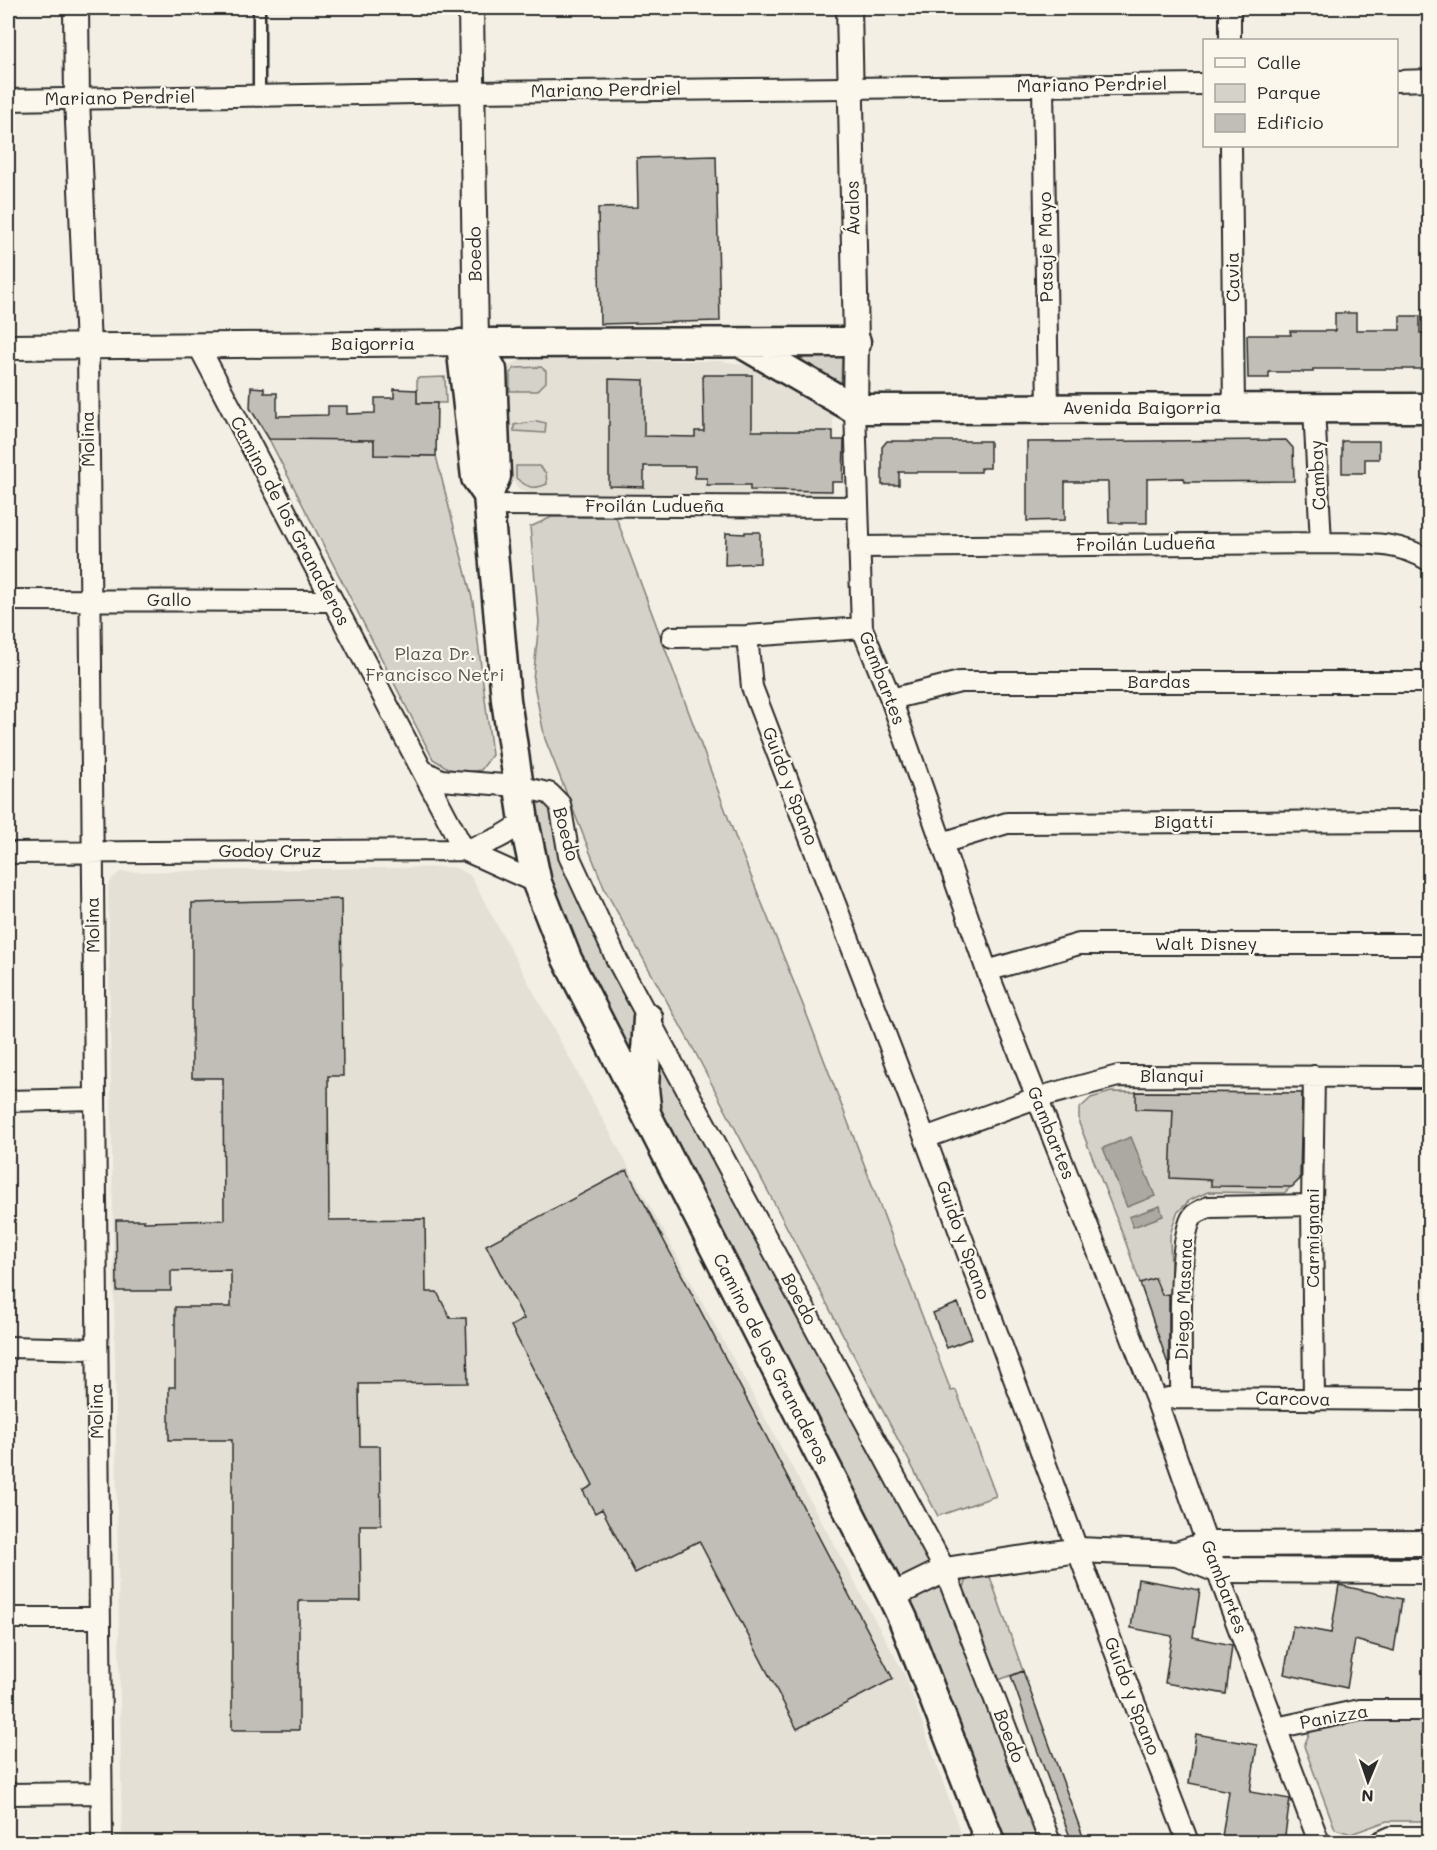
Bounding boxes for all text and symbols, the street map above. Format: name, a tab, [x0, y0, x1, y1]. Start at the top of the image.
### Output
legend	[1203, 39, 1398, 147]
text: Calle	[1257, 50, 1301, 74]
street label: Mariano Perdriel	[1017, 71, 1167, 97]
street label: Mariano Perdriel	[531, 76, 681, 102]
text: Parque	[1257, 80, 1321, 104]
street label: Mariano Perdriel	[45, 84, 195, 110]
text: Edificio	[1257, 110, 1324, 134]
street label: Ávalos	[840, 180, 864, 236]
street label: Pasaje Mayo	[1032, 191, 1058, 303]
street label: Boedo	[462, 226, 486, 282]
street label: Cavia	[1220, 252, 1244, 302]
street label: Baigorria	[331, 331, 415, 355]
street label: Avenida Baigorria	[1063, 395, 1222, 419]
street label: Molina	[75, 411, 99, 467]
street label: Camino de los Granaderos	[225, 412, 356, 630]
street label: Cambay	[1303, 439, 1331, 511]
street label: Froilán Ludueña	[585, 493, 725, 517]
street label: Froilán Ludueña	[1076, 530, 1216, 556]
street label: Gallo	[147, 587, 191, 611]
street label: Gambartes	[854, 627, 912, 728]
park label: Plaza Dr. Francisco Netri	[365, 641, 505, 686]
street label: Bardas	[1128, 669, 1190, 693]
street label: Guido y Spano	[757, 723, 825, 848]
street label: Boedo	[548, 804, 586, 864]
street label: Bigatti	[1154, 809, 1214, 833]
street label: Godoy Cruz	[219, 838, 322, 862]
street label: Molina	[80, 897, 104, 953]
street label: Walt Disney	[1155, 931, 1257, 955]
street label: Blanqui	[1140, 1063, 1204, 1087]
street label: Gambartes	[1022, 1082, 1081, 1183]
street label: Guido y Spano	[931, 1177, 997, 1303]
street label: Carmignani	[1300, 1188, 1324, 1288]
street label: Diego Masana	[1169, 1237, 1197, 1361]
street label: Camino de los Granaderos	[708, 1249, 836, 1468]
street label: Boedo	[776, 1269, 824, 1329]
street label: Molina	[84, 1383, 108, 1439]
street label: Carcova	[1255, 1385, 1331, 1411]
street label: Gambartes	[1196, 1536, 1254, 1637]
street label: Guido y Spano	[1099, 1633, 1167, 1758]
street label: Panizza	[1298, 1698, 1370, 1734]
street label: Boedo	[989, 1706, 1031, 1766]
north arrow	[1338, 1751, 1398, 1811]
text: N	[1361, 1786, 1374, 1807]

